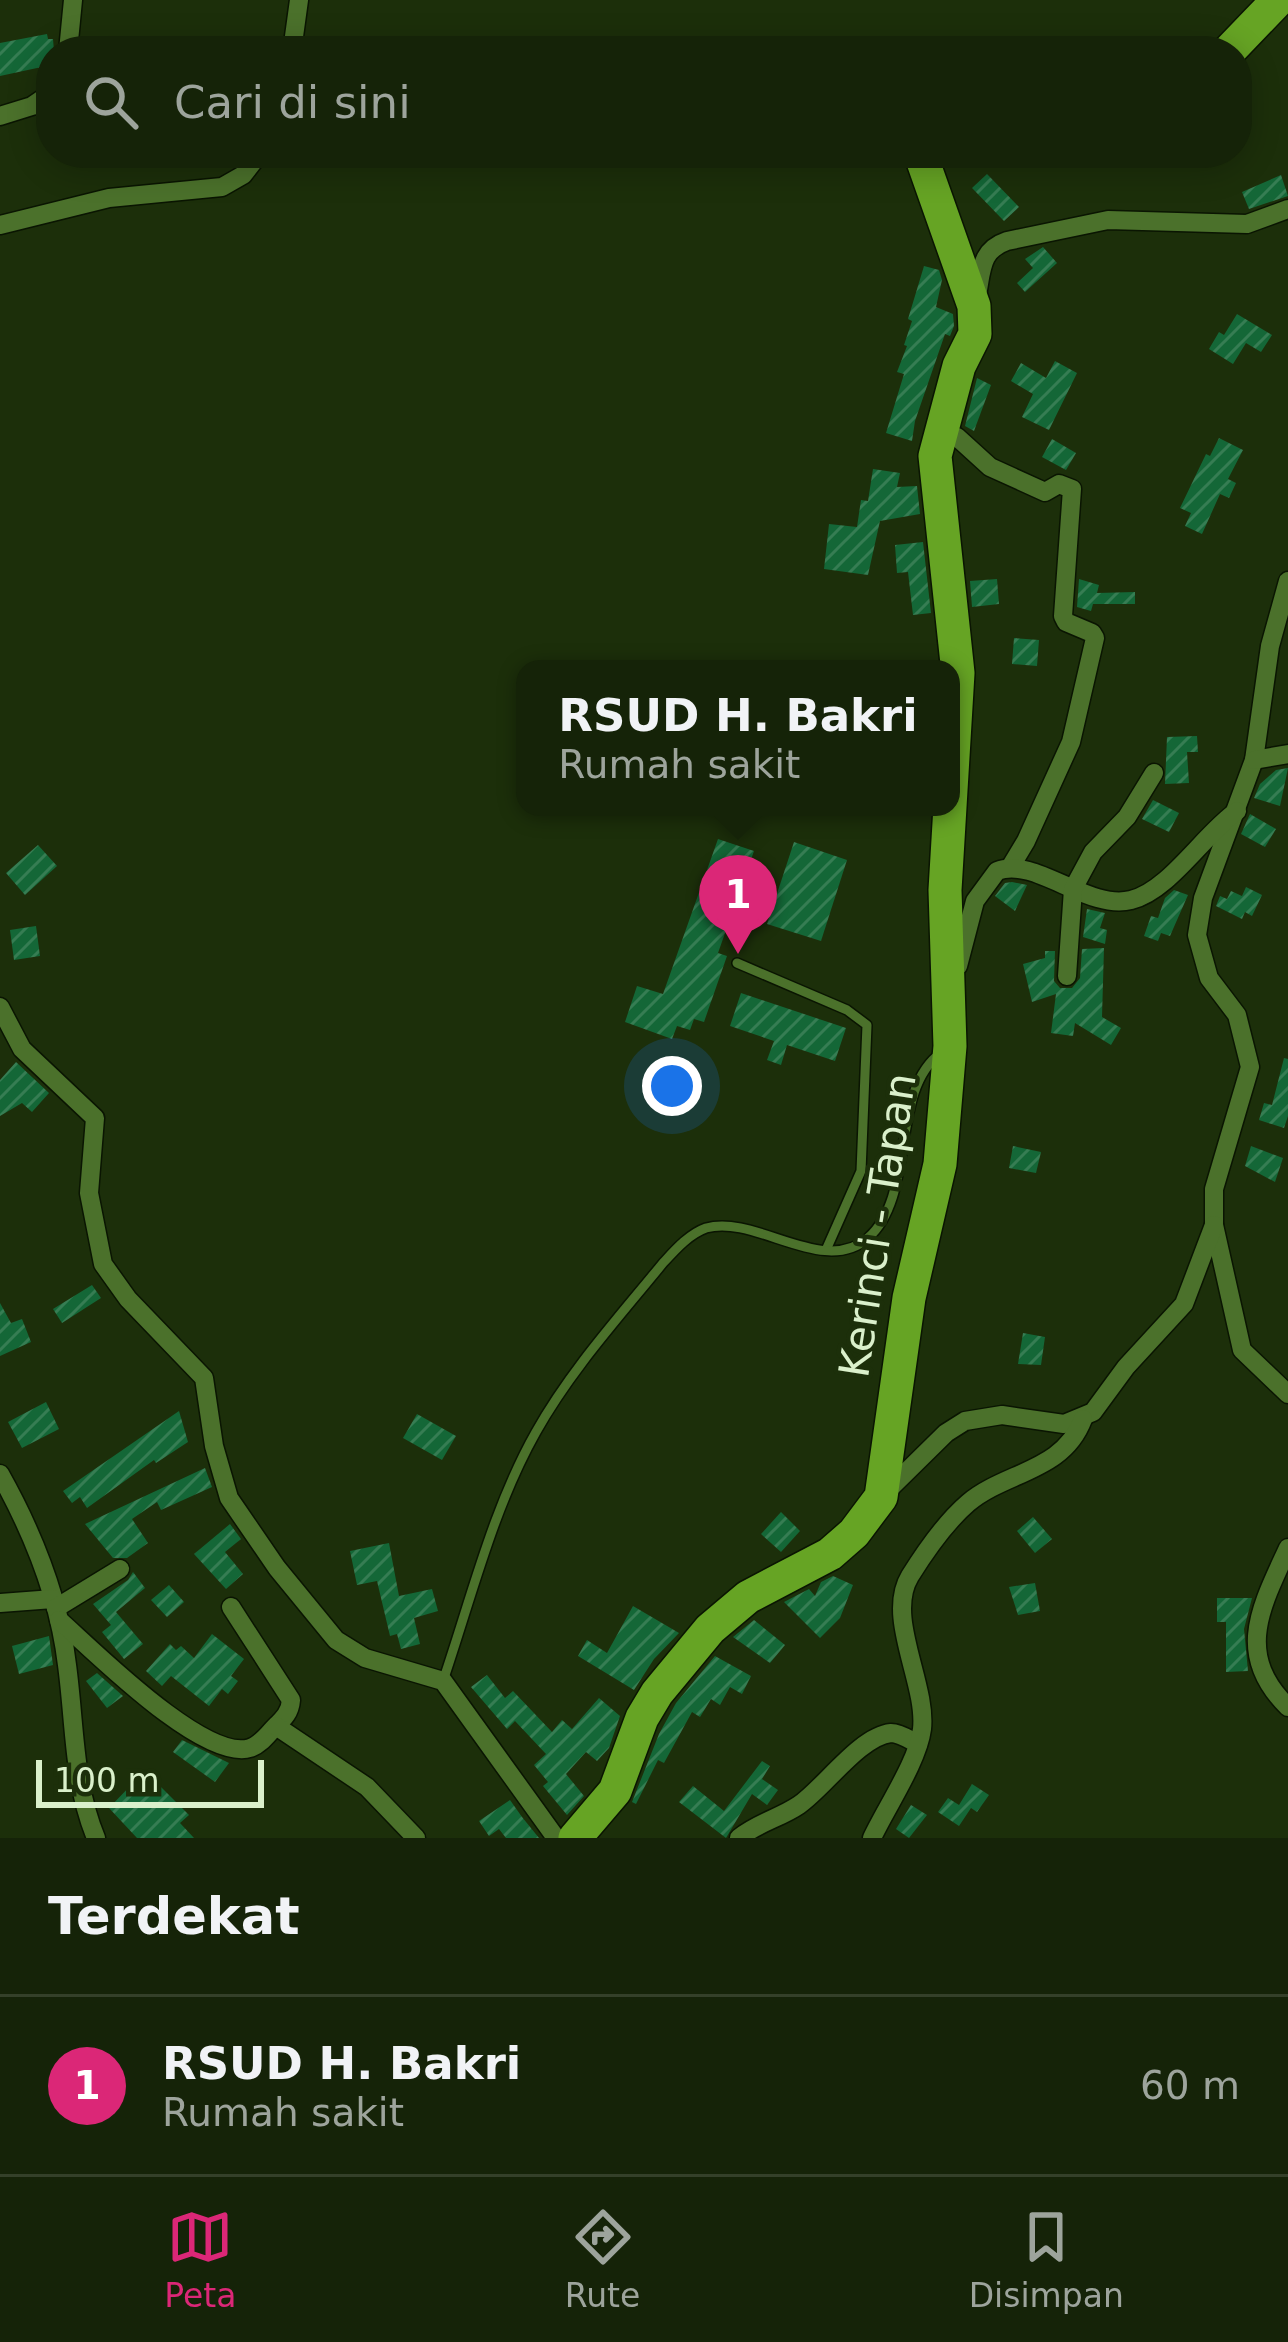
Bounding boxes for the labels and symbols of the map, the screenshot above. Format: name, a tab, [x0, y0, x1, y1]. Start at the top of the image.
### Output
pin: 1	[699, 855, 777, 954]
your location	[642, 1056, 702, 1116]
street label: Kerinci - Tapan	[829, 1070, 926, 1380]
scale bar	[36, 1754, 264, 1807]

